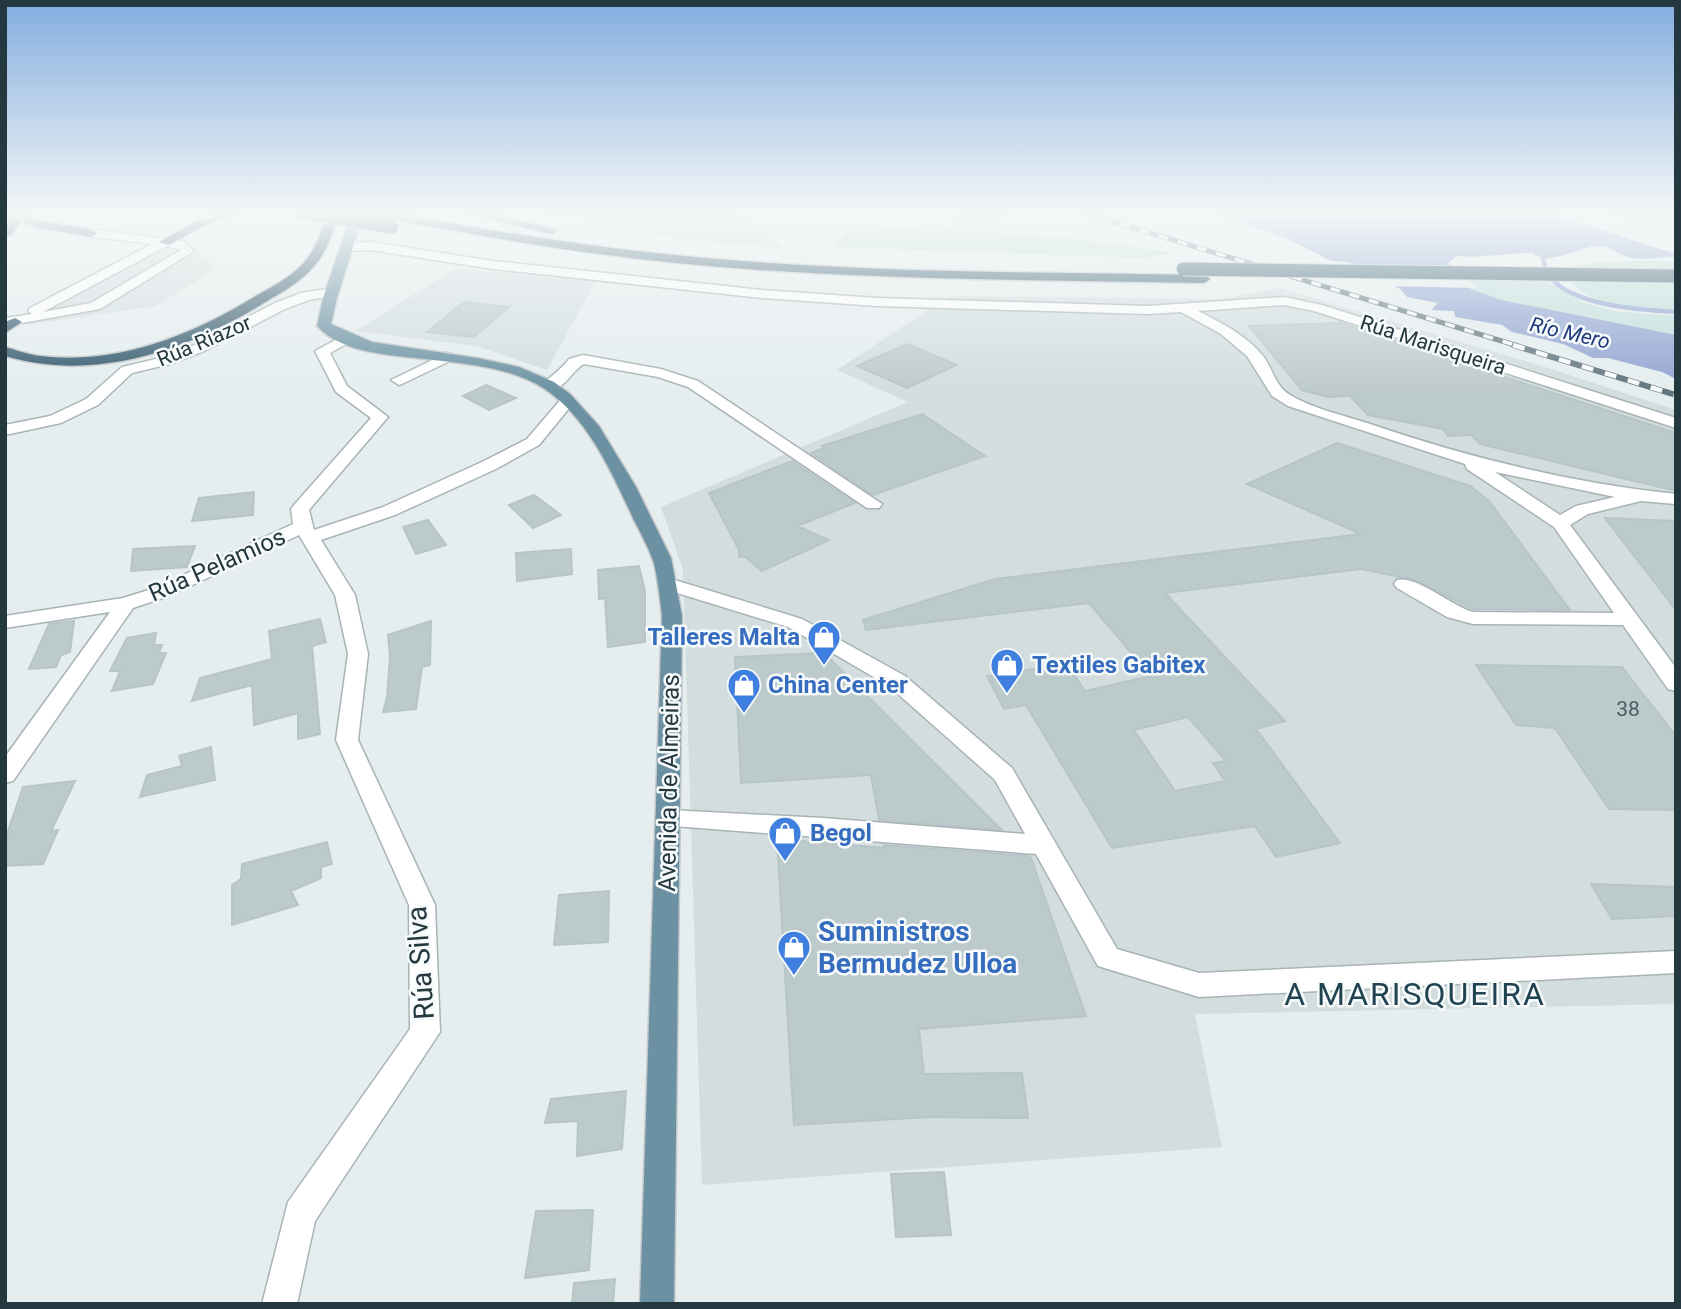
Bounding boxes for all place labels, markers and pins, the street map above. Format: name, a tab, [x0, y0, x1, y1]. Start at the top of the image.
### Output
shop icon: Talleres Malta	[805, 618, 843, 667]
place label: Talleres Malta	[647, 623, 800, 651]
shop icon: Textiles Gabitex	[988, 646, 1026, 695]
place label: Textiles Gabitex	[1032, 651, 1206, 679]
shop icon: China Center	[725, 666, 763, 715]
place label: China Center	[768, 671, 908, 699]
shop icon: Begol	[766, 814, 804, 863]
place label: Begol	[810, 819, 872, 847]
place label: Suministros Bermudez Ulloa	[818, 915, 1017, 980]
shop icon: Suministros Bermudez Ulloa	[775, 928, 813, 977]

